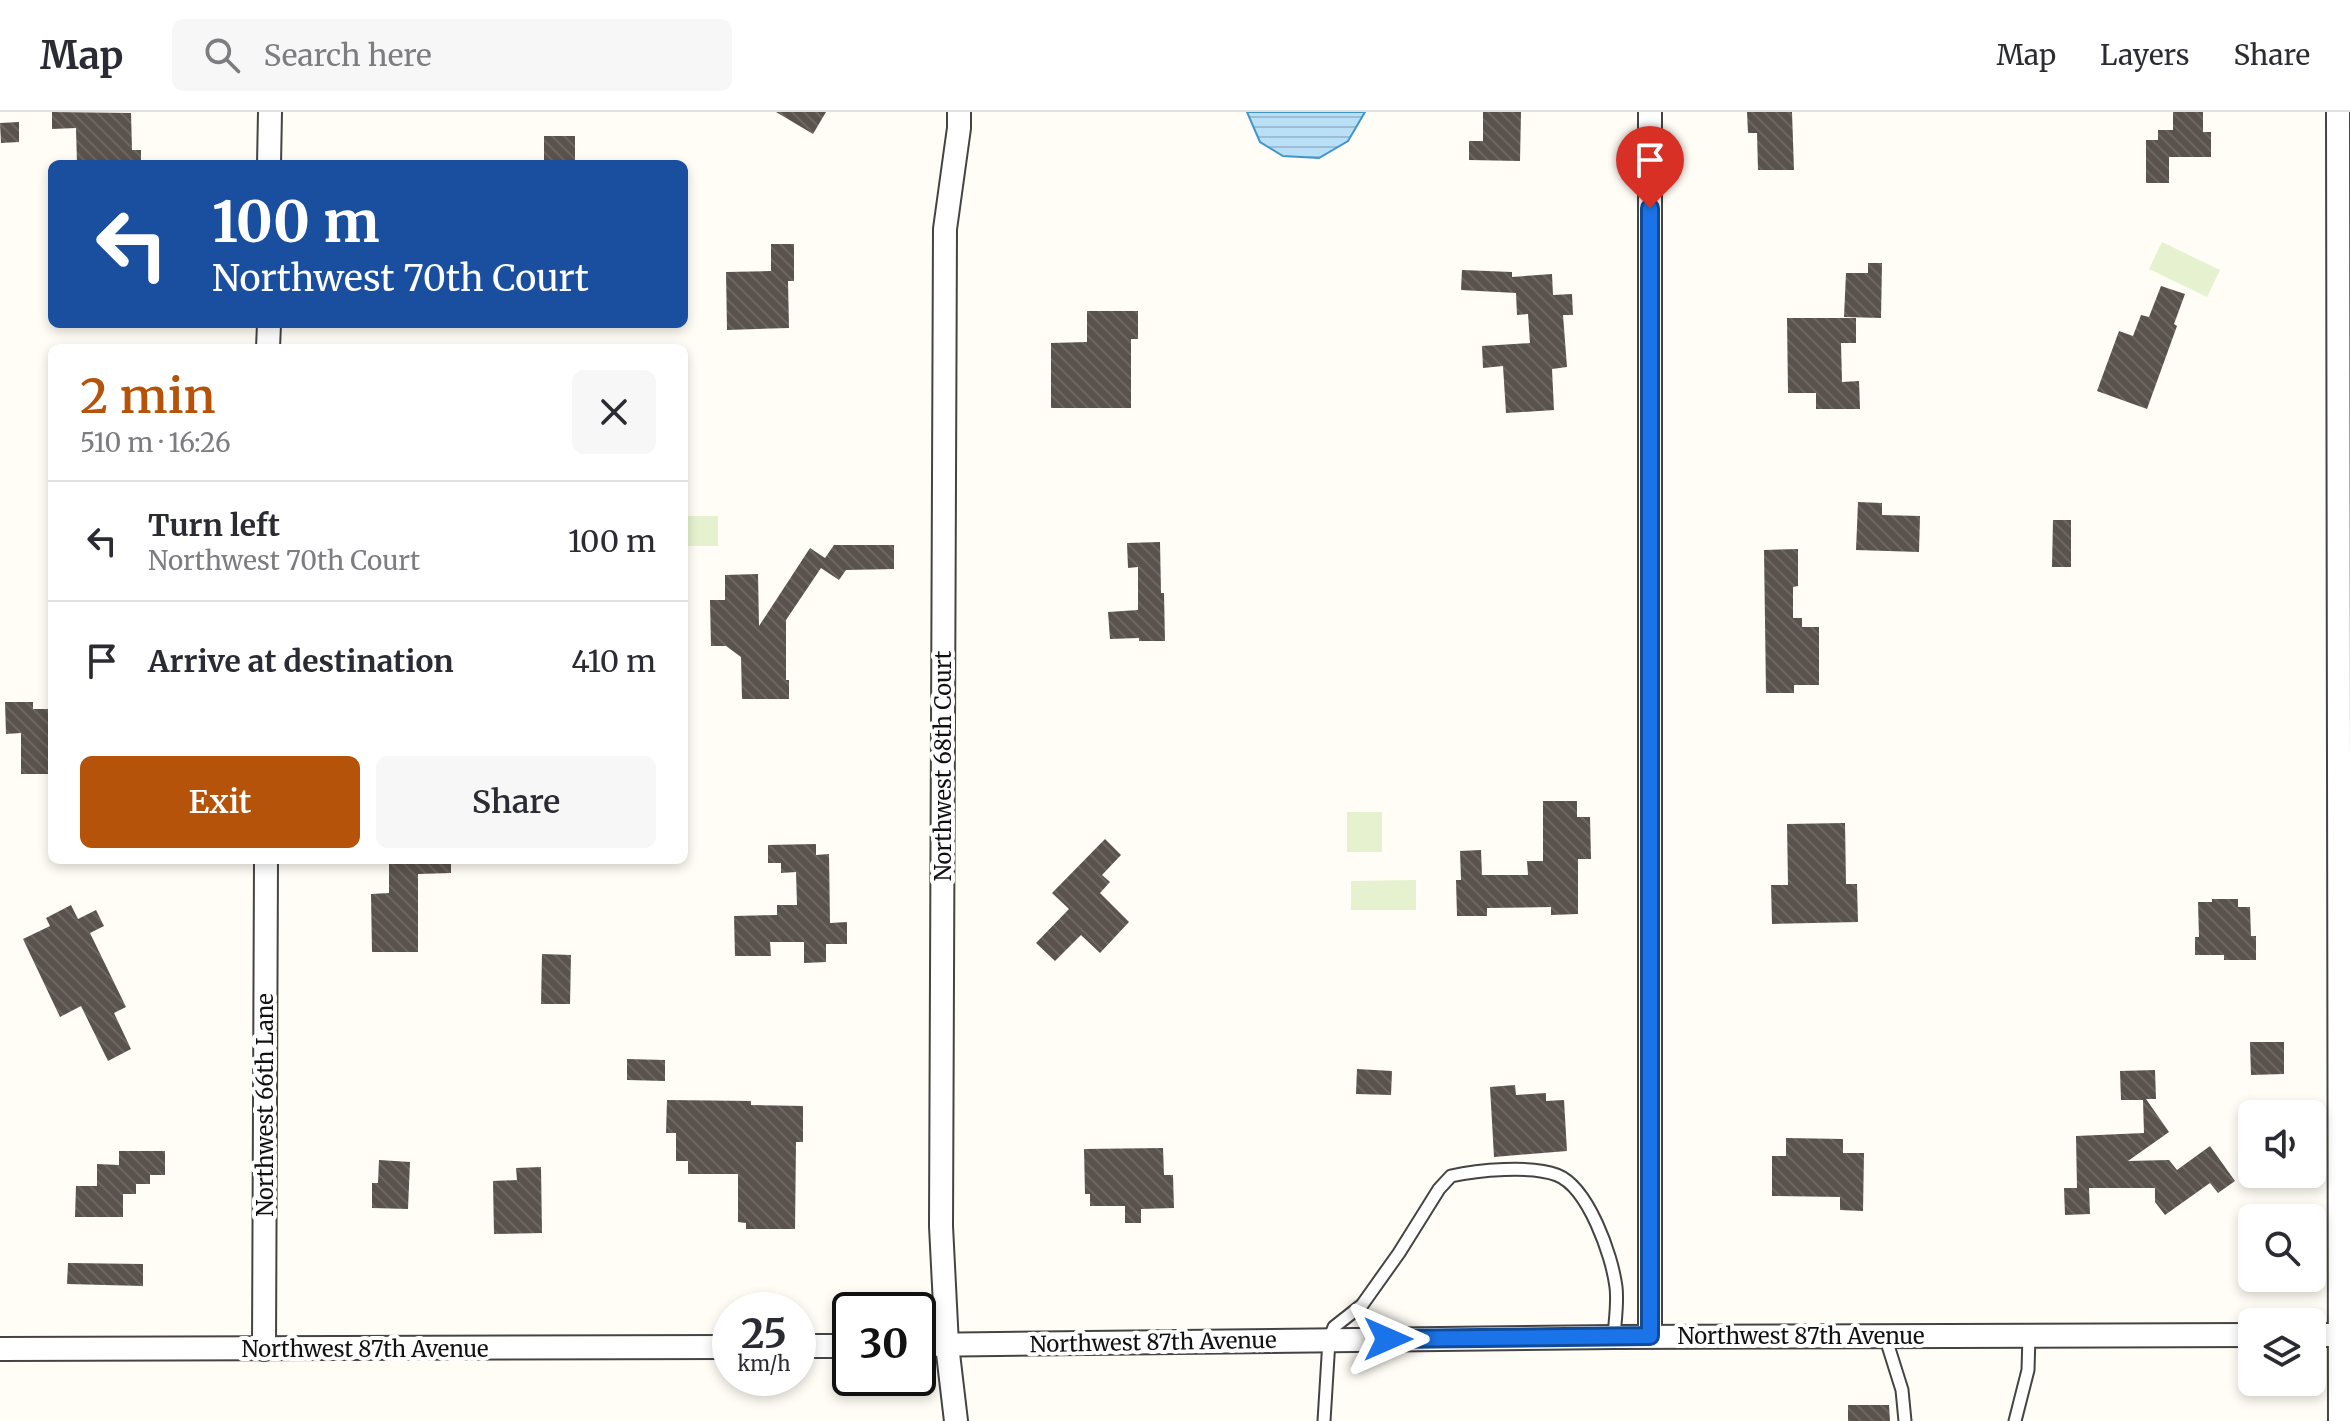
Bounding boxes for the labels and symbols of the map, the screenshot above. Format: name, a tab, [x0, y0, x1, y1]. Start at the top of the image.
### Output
pin	[1616, 126, 1684, 208]
street label: Northwest 68th Court	[929, 650, 957, 881]
street label: Northwest 66th Lane	[251, 993, 279, 1217]
speed limit sign: 30	[832, 1292, 936, 1396]
position arrow	[1346, 1297, 1430, 1381]
street label: Northwest 87th Avenue	[1677, 1322, 1925, 1350]
street label: Northwest 87th Avenue	[1029, 1326, 1277, 1358]
street label: Northwest 87th Avenue	[241, 1335, 489, 1363]

